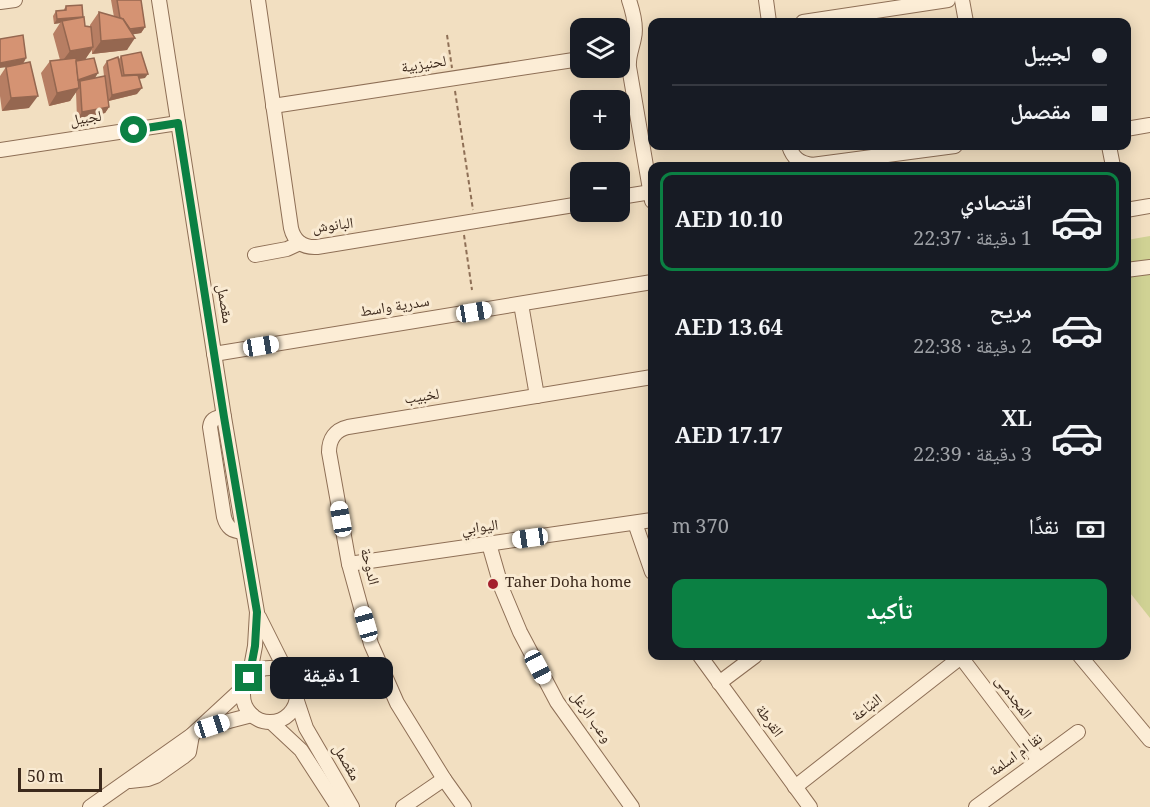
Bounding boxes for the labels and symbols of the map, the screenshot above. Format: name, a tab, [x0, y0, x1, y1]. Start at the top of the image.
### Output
street label: لحنيزبية	[400, 50, 448, 82]
street label: لجبيل	[68, 105, 104, 135]
route start	[120, 116, 147, 143]
street label: البانوش	[311, 212, 355, 242]
street label: مقصمل	[207, 283, 239, 326]
street label: سدرية واسط	[358, 290, 432, 326]
car	[455, 300, 493, 324]
car	[242, 334, 280, 358]
street label: لخبيب	[403, 382, 441, 414]
car	[329, 500, 353, 538]
street label: اليوابي	[460, 514, 500, 544]
car	[511, 527, 549, 549]
street label: الدوحة	[351, 546, 385, 588]
place label: Taher Doha home	[505, 571, 631, 597]
marker: Taher Doha home	[486, 577, 500, 591]
car	[352, 604, 380, 644]
car	[522, 647, 554, 687]
callout: 1 دقيقة	[270, 657, 393, 699]
route end	[235, 664, 262, 691]
street label: المجدمـى	[986, 670, 1038, 726]
street label: وعب الرغل	[562, 686, 618, 750]
street label: النبّاعة	[847, 688, 889, 730]
street label: القرطة	[747, 700, 789, 744]
car	[192, 712, 232, 740]
street label: نقا ام اسلمة	[985, 727, 1049, 785]
street label: مقصمل	[324, 739, 366, 787]
scale bar	[18, 765, 102, 792]

